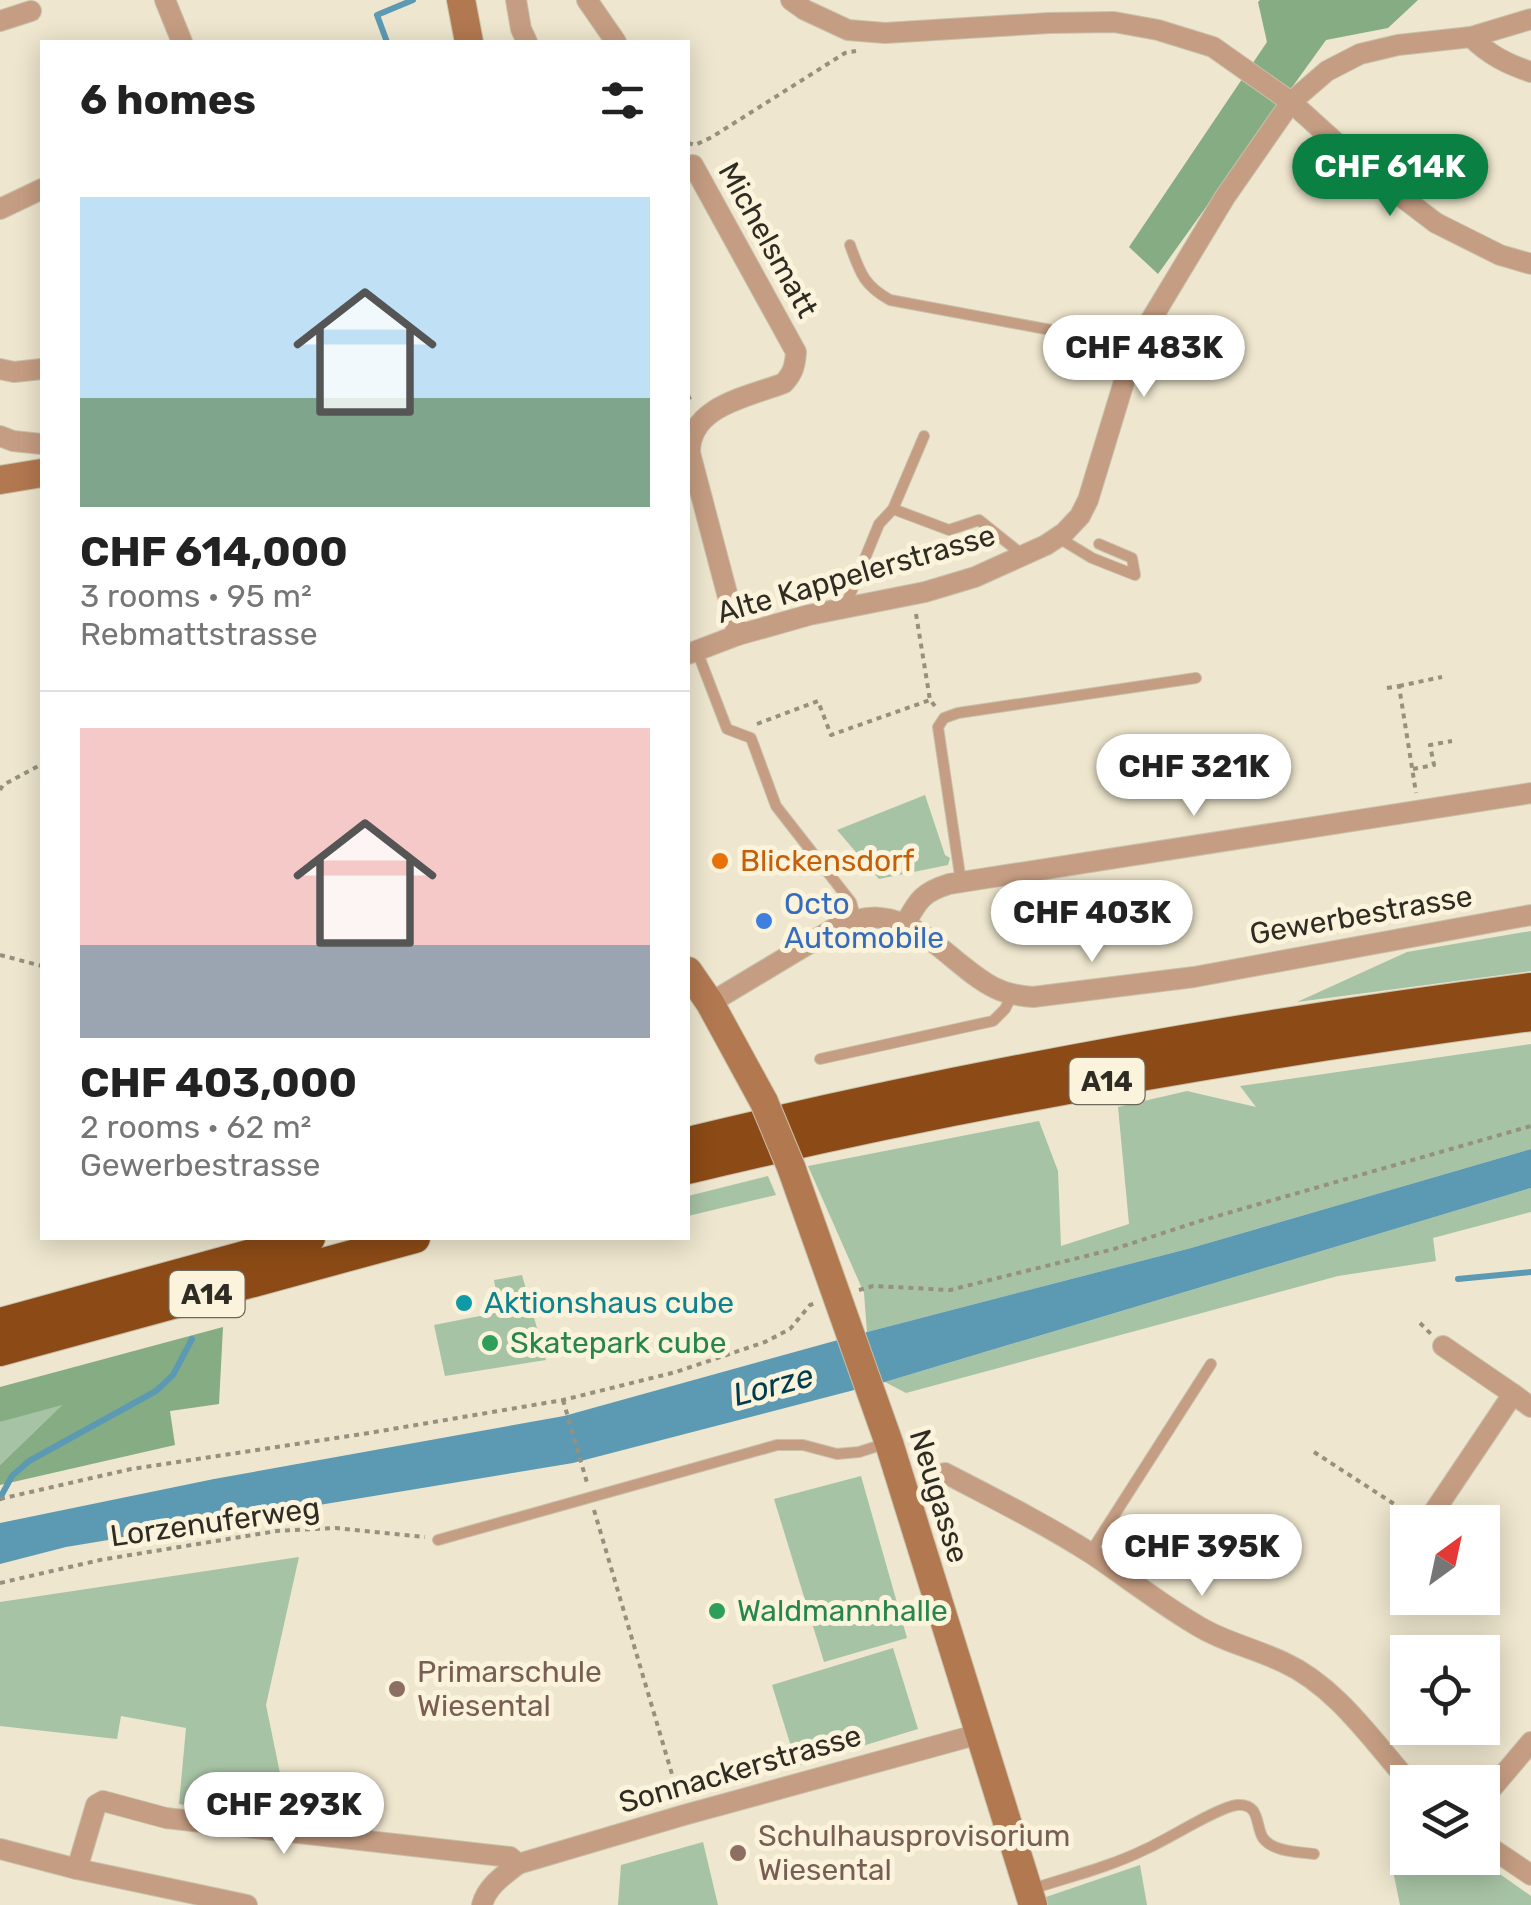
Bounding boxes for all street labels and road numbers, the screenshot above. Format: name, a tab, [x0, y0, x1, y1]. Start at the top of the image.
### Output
street label: Michelsmatt	[711, 156, 826, 324]
street label: Alte Kappelerstrasse	[713, 517, 999, 631]
street label: Gewerbestrasse	[1247, 878, 1475, 952]
road number: A14	[1070, 1058, 1144, 1104]
road number: A14	[170, 1271, 244, 1317]
street label: Neugasse	[902, 1425, 976, 1567]
street label: Lorzenuferweg	[108, 1489, 322, 1555]
street label: Sonnackerstrasse	[615, 1717, 865, 1821]

